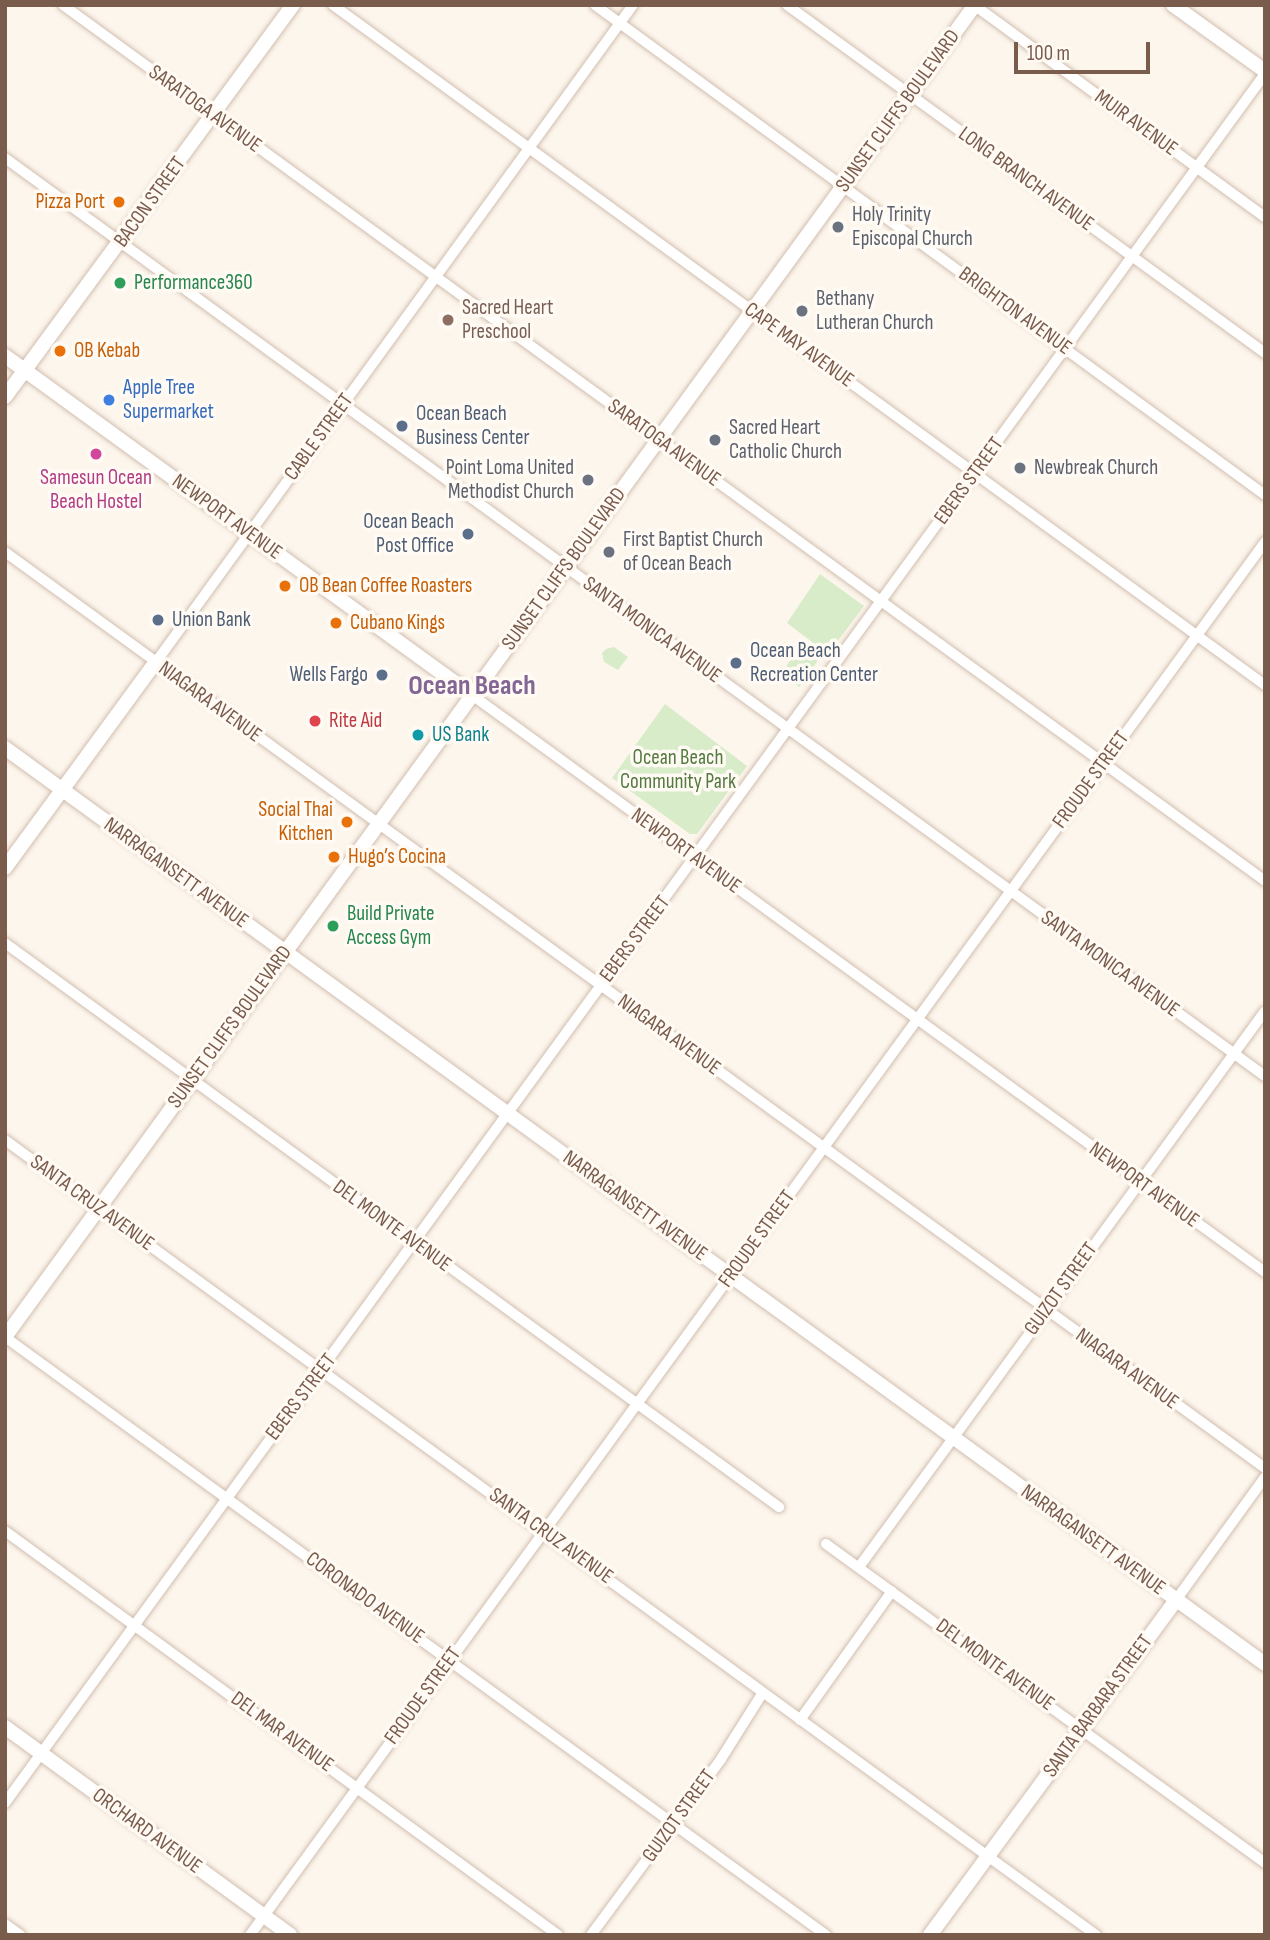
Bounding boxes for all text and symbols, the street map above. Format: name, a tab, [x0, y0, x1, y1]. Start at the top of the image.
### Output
street label: SUNSET CLIFFS BOULEVARD	[831, 25, 965, 197]
scale bar	[1018, 28, 1154, 72]
text: 100 m	[1027, 41, 1070, 66]
street label: SARATOGA AVENUE	[144, 60, 266, 158]
street label: MUIR AVENUE	[1090, 84, 1182, 162]
street label: LONG BRANCH AVENUE	[953, 121, 1099, 237]
street label: BACON STREET	[109, 152, 191, 252]
place label: Pizza Port	[35, 189, 105, 215]
marker: Pizza Port	[111, 194, 127, 210]
place label: Holy Trinity Episcopal Church	[852, 202, 973, 252]
marker: Holy Trinity Episcopal Church	[830, 219, 846, 235]
street label: BRIGHTON AVENUE	[954, 262, 1076, 360]
place label: Performance360	[134, 270, 253, 296]
marker: Performance360	[112, 275, 128, 291]
place label: Bethany Lutheran Church	[816, 286, 934, 336]
place label: Sacred Heart Preschool	[462, 295, 553, 345]
street label: CAPE MAY AVENUE	[739, 297, 859, 393]
marker: Bethany Lutheran Church	[794, 303, 810, 319]
marker: Sacred Heart Preschool	[440, 312, 456, 328]
place label: OB Kebab	[74, 338, 140, 364]
marker: OB Kebab	[52, 343, 68, 359]
place label: Apple Tree Supermarket	[123, 375, 214, 425]
street label: CABLE STREET	[279, 389, 359, 485]
marker: Apple Tree Supermarket	[101, 392, 117, 408]
street label: SARATOGA AVENUE	[603, 394, 725, 492]
place label: Ocean Beach Business Center	[416, 401, 529, 451]
place label: Sacred Heart Catholic Church	[729, 415, 842, 465]
marker: Ocean Beach Business Center	[394, 418, 410, 434]
marker: Sacred Heart Catholic Church	[707, 432, 723, 448]
street label: EBERS STREET	[929, 432, 1009, 530]
marker: Samesun Ocean Beach Hostel	[88, 446, 104, 462]
place label: Point Loma United Methodist Church	[446, 455, 574, 505]
place label: Newbreak Church	[1034, 455, 1158, 481]
marker: Newbreak Church	[1012, 460, 1028, 476]
place label: Samesun Ocean Beach Hostel	[40, 465, 152, 515]
street label: NEWPORT AVENUE	[167, 469, 287, 565]
marker: Point Loma United Methodist Church	[580, 472, 596, 488]
street label: SUNSET CLIFFS BOULEVARD	[497, 483, 631, 655]
place label: Ocean Beach Post Office	[363, 509, 454, 559]
marker: Ocean Beach Post Office	[460, 526, 476, 542]
place label: First Baptist Church of Ocean Beach	[623, 527, 763, 577]
marker: First Baptist Church of Ocean Beach	[601, 544, 617, 560]
street label: SANTA MONICA AVENUE	[578, 571, 726, 689]
place label: OB Bean Coffee Roasters	[299, 573, 472, 599]
marker: OB Bean Coffee Roasters	[277, 578, 293, 594]
place label: Union Bank	[172, 607, 251, 633]
place label: Cubano Kings	[350, 610, 445, 636]
marker: Union Bank	[150, 612, 166, 628]
marker: Cubano Kings	[328, 615, 344, 631]
place label: Ocean Beach Recreation Center	[750, 638, 878, 688]
marker: Ocean Beach Recreation Center	[728, 655, 744, 671]
street label: NIAGARA AVENUE	[153, 656, 267, 748]
place label: Wells Fargo	[289, 662, 368, 688]
marker: Wells Fargo	[374, 667, 390, 683]
district label: Ocean Beach	[408, 669, 536, 703]
place label: Rite Aid	[329, 708, 382, 734]
marker: Rite Aid	[307, 713, 323, 729]
place label: US Bank	[432, 722, 489, 748]
marker: US Bank	[410, 727, 426, 743]
street label: FROUDE STREET	[1047, 727, 1135, 833]
park label: Ocean Beach Community Park	[620, 745, 736, 795]
place label: Social Thai Kitchen	[258, 797, 333, 847]
street label: NEWPORT AVENUE	[626, 803, 746, 899]
street label: NARRAGANSETT AVENUE	[99, 812, 253, 934]
marker: Social Thai Kitchen	[339, 814, 355, 830]
place label: Hugo’s Cocina	[348, 844, 446, 870]
marker: Hugo’s Cocina	[326, 849, 342, 865]
street label: EBERS STREET	[594, 891, 676, 987]
place label: Build Private Access Gym	[347, 901, 434, 951]
street label: SANTA MONICA AVENUE	[1036, 905, 1184, 1023]
marker: Build Private Access Gym	[325, 918, 341, 934]
street label: SUNSET CLIFFS BOULEVARD	[163, 941, 297, 1113]
street label: NIAGARA AVENUE	[612, 989, 726, 1081]
street label: NEWPORT AVENUE	[1084, 1137, 1204, 1233]
street label: NARRAGANSETT AVENUE	[558, 1145, 712, 1267]
street label: SANTA CRUZ AVENUE	[25, 1150, 159, 1256]
street label: DEL MONTE AVENUE	[328, 1175, 456, 1277]
street label: FROUDE STREET	[713, 1186, 801, 1292]
street label: GUIZOT STREET	[1019, 1238, 1103, 1340]
street label: NIAGARA AVENUE	[1070, 1323, 1184, 1415]
street label: EBERS STREET	[260, 1349, 342, 1445]
street label: NARRAGANSETT AVENUE	[1016, 1479, 1170, 1601]
street label: SANTA CRUZ AVENUE	[484, 1483, 618, 1589]
street label: CORONADO AVENUE	[301, 1547, 429, 1649]
street label: DEL MONTE AVENUE	[931, 1614, 1059, 1716]
street label: SANTA BARBARA STREET	[1038, 1630, 1158, 1782]
street label: FROUDE STREET	[379, 1643, 467, 1749]
street label: DEL MAR AVENUE	[226, 1686, 338, 1778]
street label: GUIZOT STREET	[637, 1765, 721, 1867]
street label: ORCHARD AVENUE	[87, 1783, 207, 1879]

